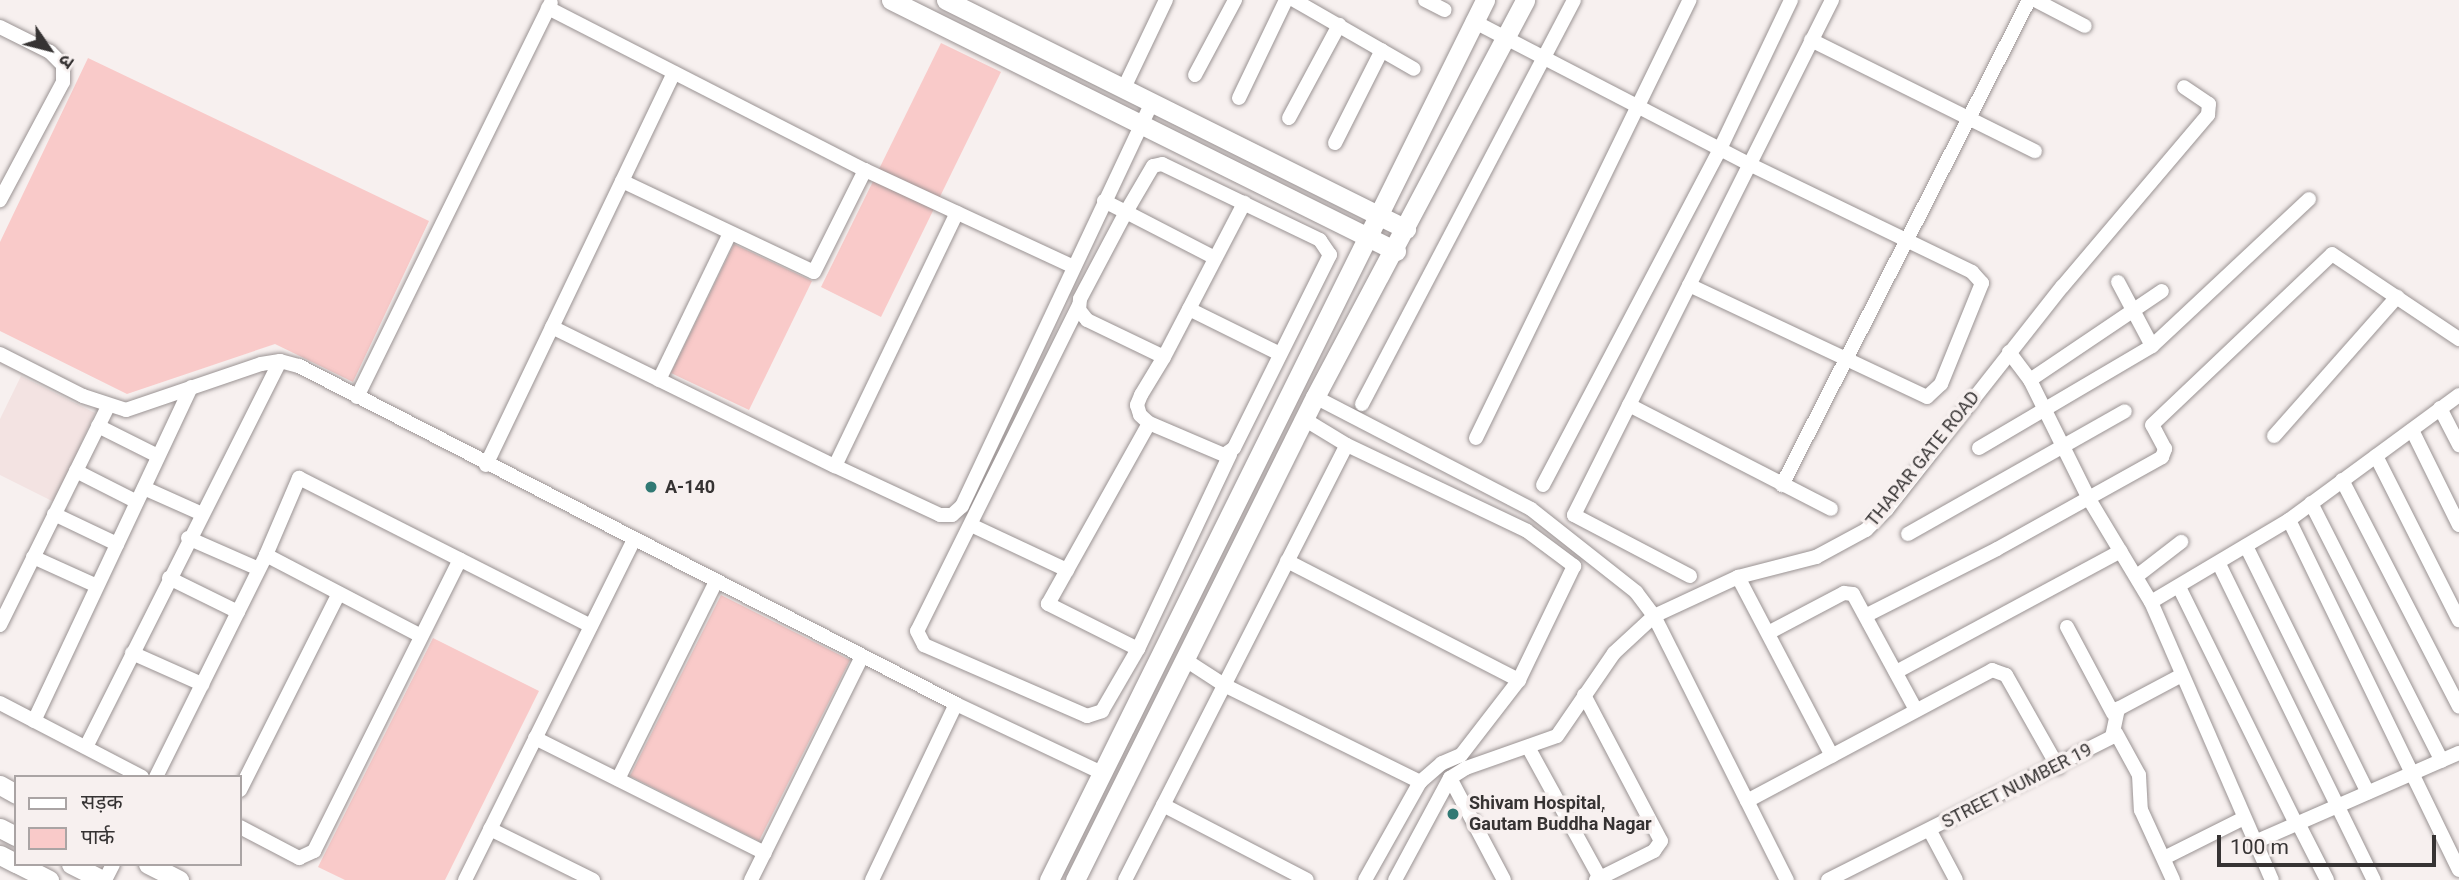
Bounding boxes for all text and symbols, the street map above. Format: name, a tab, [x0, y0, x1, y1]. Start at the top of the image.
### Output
north arrow	[14, 14, 84, 84]
text: उ	[54, 50, 79, 72]
street label: THAPAR GATE ROAD	[1862, 387, 1984, 531]
place label: A-140	[665, 476, 715, 498]
marker: A-140	[643, 479, 659, 495]
street label: STREET NUMBER 19	[1938, 739, 2096, 833]
legend	[14, 775, 242, 866]
text: सड़क	[81, 790, 123, 814]
place label: Shivam Hospital, Gautam Buddha Nagar	[1469, 793, 1652, 836]
marker: Shivam Hospital, Gautam Buddha Nagar	[1443, 804, 1463, 824]
scale bar	[2221, 820, 2440, 864]
text: पार्क	[81, 825, 115, 849]
text: 100 m	[2230, 835, 2289, 859]

